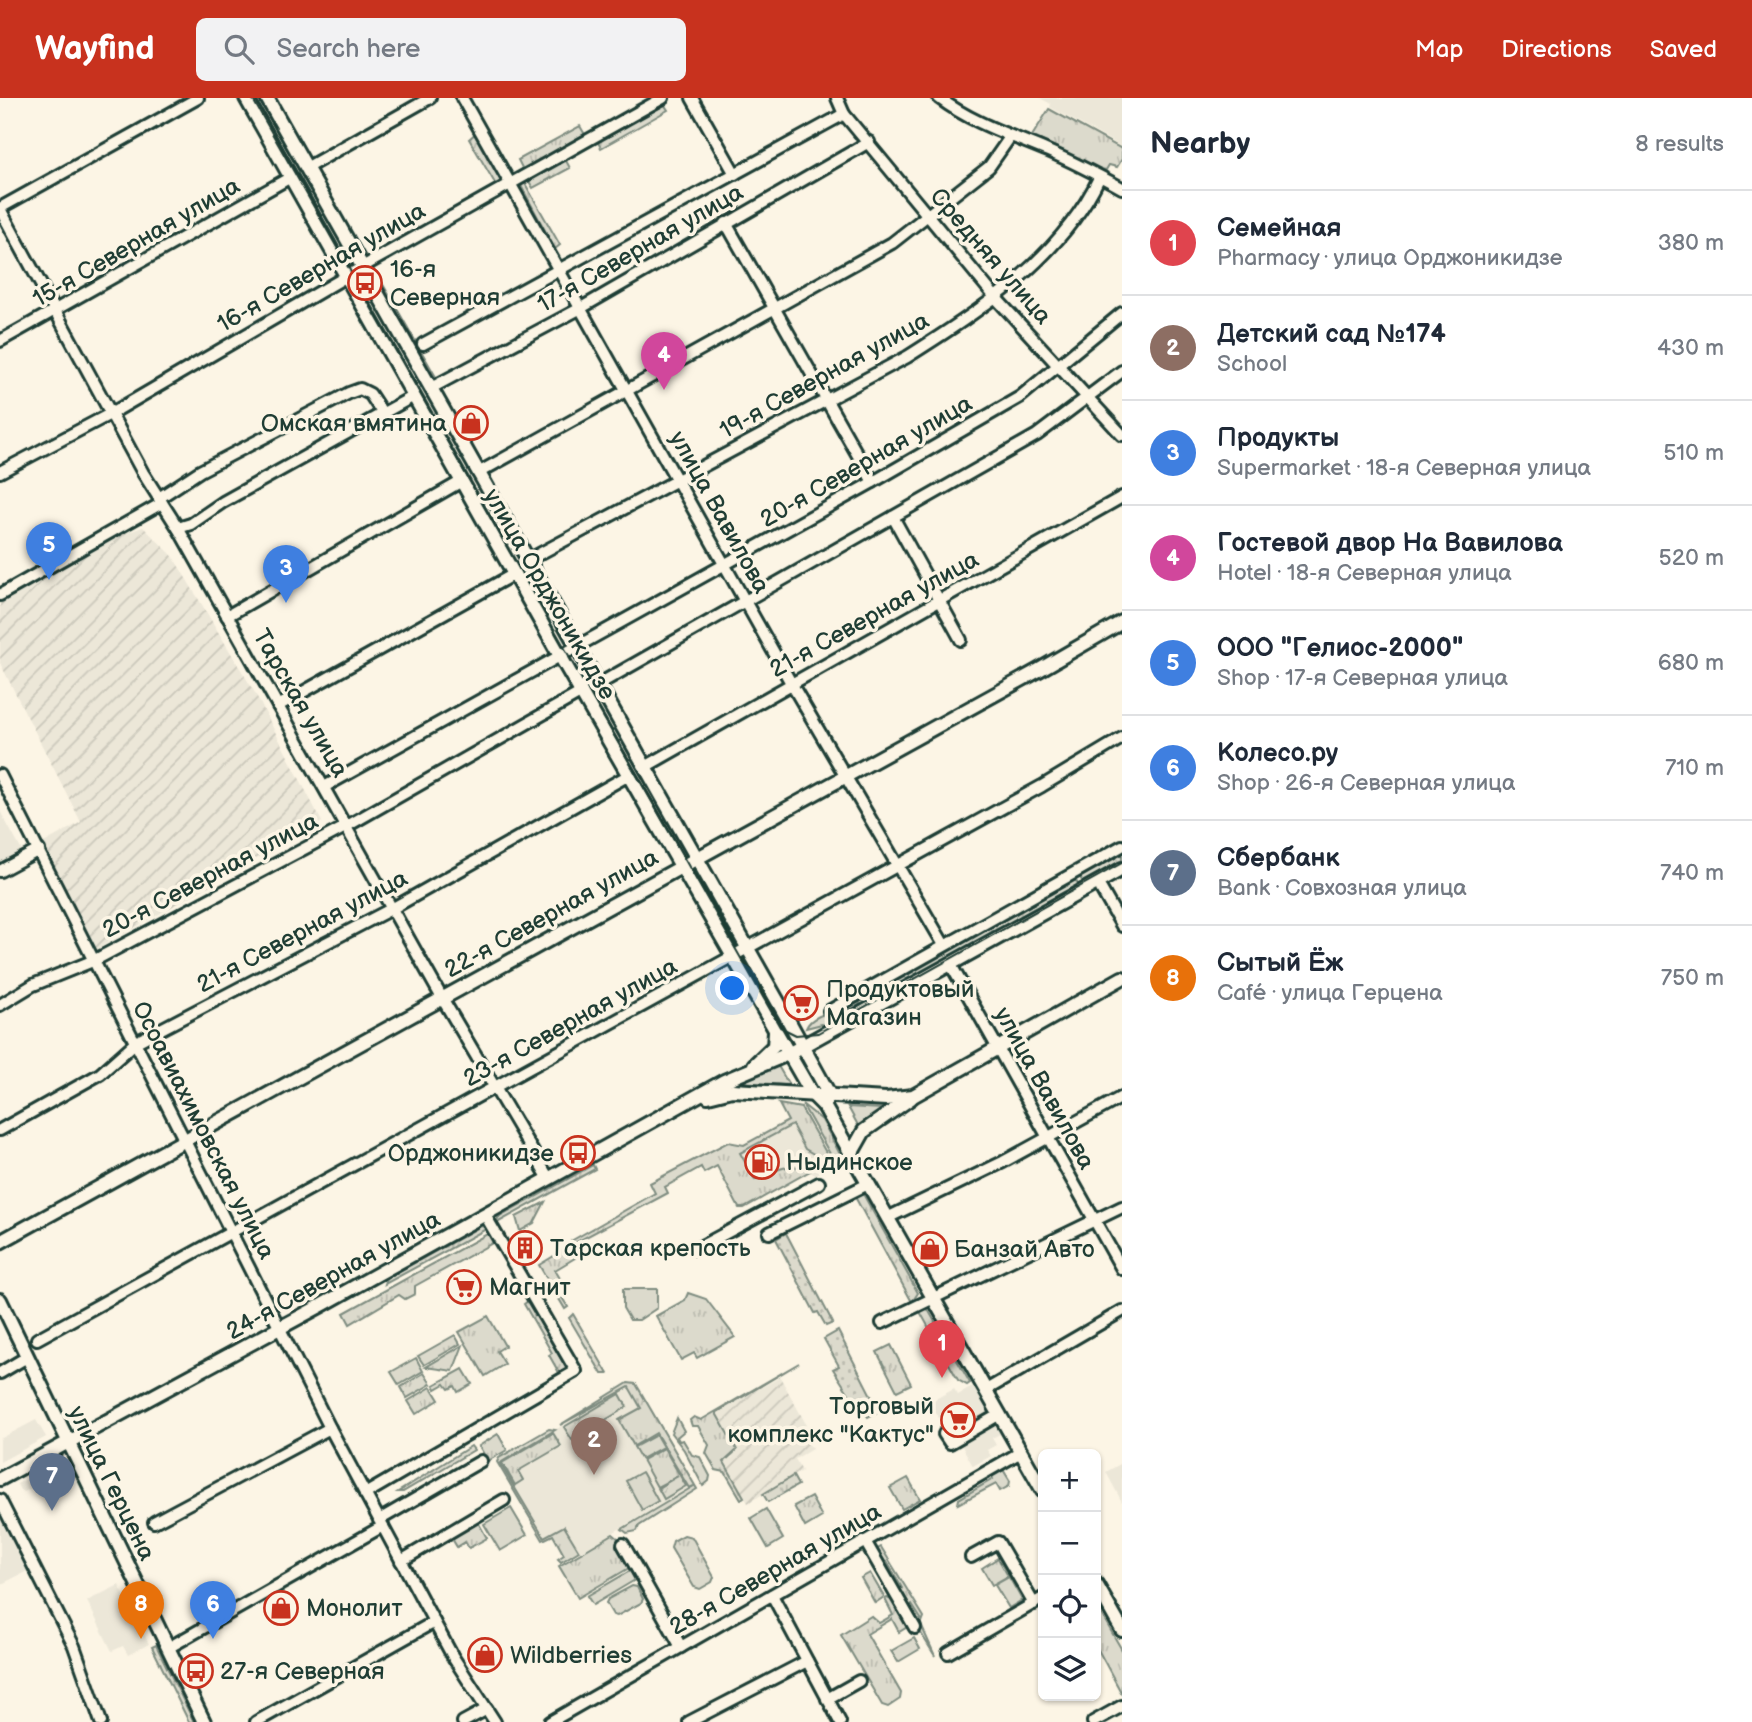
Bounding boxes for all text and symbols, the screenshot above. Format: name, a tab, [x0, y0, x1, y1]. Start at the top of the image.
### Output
search box	[196, 18, 686, 81]
text: Wayfind	[35, 29, 154, 69]
icon: search	[220, 30, 258, 68]
text: Search here	[276, 34, 421, 65]
text: Map	[1415, 35, 1463, 64]
text: Directions	[1501, 35, 1612, 64]
text: Saved	[1650, 35, 1717, 64]
text: Nearby	[1150, 126, 1250, 162]
text: 8 results	[1635, 130, 1724, 158]
street label: 15-я Северная улица	[27, 171, 245, 314]
street label: 17-я Северная улица	[532, 178, 748, 319]
street label: Средняя улица	[924, 182, 1058, 330]
street label: 16-я Северная улица	[212, 196, 431, 339]
text: Семейная	[1217, 213, 1341, 244]
text: 1	[1168, 229, 1178, 257]
text: 380 m	[1658, 229, 1724, 257]
text: Pharmacy · улица Орджоникидзе	[1217, 244, 1563, 272]
place label: 16-я Северная	[390, 255, 500, 312]
bus stop icon: 16-я Северная	[346, 264, 384, 302]
street label: 19-я Северная улица	[715, 306, 934, 445]
text: Детский сад №174	[1217, 319, 1446, 350]
pin: 4	[641, 332, 687, 390]
text: 2	[1166, 334, 1180, 362]
text: 430 m	[1657, 334, 1724, 362]
text: School	[1217, 350, 1287, 378]
street label: 20-я Северная улица	[755, 389, 977, 534]
shop icon: Oмская вмятина	[452, 404, 490, 442]
place label: Oмская вмятина	[261, 409, 447, 438]
text: Продукты	[1217, 423, 1339, 454]
street label: улица Вавилова	[663, 426, 776, 598]
text: 3	[1166, 439, 1180, 467]
text: 510 m	[1663, 439, 1724, 467]
text: Supermarket · 18-я Северная улица	[1217, 454, 1591, 482]
street label: улица Орджоникидзе	[477, 483, 622, 705]
pin: 5	[26, 522, 72, 580]
text: Гостевой двор На Вавилова	[1217, 528, 1563, 559]
text: 4	[1166, 544, 1180, 572]
text: 520 m	[1658, 544, 1724, 572]
pin: 3	[263, 545, 309, 603]
street label: 21-я Северная улица	[765, 545, 984, 684]
text: Hotel · 18-я Северная улица	[1217, 559, 1512, 587]
street label: Тарская улица	[246, 624, 355, 782]
text: ООО "Гелиос-2000"	[1217, 633, 1463, 664]
text: 5	[1166, 649, 1180, 677]
text: 680 m	[1658, 649, 1724, 677]
text: Shop · 17-я Северная улица	[1217, 664, 1508, 692]
text: Колесо.ру	[1217, 738, 1338, 769]
text: 6	[1166, 754, 1180, 782]
text: 710 m	[1665, 754, 1724, 782]
text: Shop · 26-я Северная улица	[1217, 769, 1515, 797]
street label: 20-я Северная улица	[98, 806, 323, 945]
street label: 22-я Северная улица	[439, 843, 663, 984]
text: Сбербанк	[1217, 843, 1340, 874]
text: 7	[1167, 859, 1179, 887]
text: 740 m	[1660, 859, 1724, 887]
street label: 21-я Северная улица	[192, 864, 413, 999]
text: Bank · Совхозная улица	[1217, 874, 1467, 902]
text: Сытый Ёж	[1217, 948, 1344, 979]
street label: 23-я Северная улица	[458, 952, 682, 1093]
text: 8	[1166, 964, 1180, 992]
text: 750 m	[1661, 964, 1724, 992]
your location	[715, 971, 749, 1005]
place label: Продуктовый Магазин	[826, 975, 975, 1032]
text: Café · улица Герцена	[1217, 979, 1443, 1007]
supermarket icon: Продуктовый Магазин	[782, 984, 820, 1022]
street label: Осоавиахимовская улица	[126, 996, 281, 1264]
street label: улица Вавилова	[988, 1002, 1101, 1174]
bus stop icon: Орджоникидзе	[559, 1134, 597, 1172]
place label: Орджоникидзе	[388, 1139, 554, 1168]
fuel station icon: Ныдинское	[743, 1143, 781, 1181]
place label: Ныдинское	[786, 1148, 913, 1177]
street label: 24-я Северная улица	[221, 1205, 445, 1346]
building icon: Тарская крепость	[506, 1229, 544, 1267]
shop icon: Банзай Авто	[911, 1230, 949, 1268]
place label: Тарская крепость	[550, 1234, 751, 1263]
place label: Банзай Авто	[954, 1235, 1095, 1264]
supermarket icon: Магнит	[445, 1268, 483, 1306]
place label: Магнит	[489, 1273, 571, 1302]
pin: 1	[919, 1320, 965, 1378]
place label: Торговый комплекс "Кактус"	[727, 1392, 934, 1449]
street label: улица Герцена	[62, 1401, 161, 1565]
supermarket icon: Торговый комплекс "Кактус"	[939, 1401, 977, 1439]
pin: 2	[571, 1417, 617, 1475]
map controls	[1038, 1449, 1101, 1701]
button: +	[1038, 1449, 1101, 1512]
pin: 7	[29, 1453, 75, 1511]
street label: 28-я Северная улица	[664, 1497, 886, 1642]
button: −	[1038, 1512, 1101, 1575]
button: locate	[1038, 1575, 1101, 1638]
pin: 8	[118, 1581, 164, 1639]
pin: 6	[190, 1581, 236, 1639]
shop icon: Монолит	[262, 1589, 300, 1627]
place label: Монолит	[306, 1594, 403, 1623]
shop icon: Wildberries	[466, 1636, 504, 1674]
button: layers	[1038, 1638, 1101, 1701]
place label: Wildberries	[510, 1641, 632, 1670]
bus stop icon: 27-я Северная	[177, 1652, 215, 1690]
place label: 27-я Северная	[220, 1657, 385, 1686]

